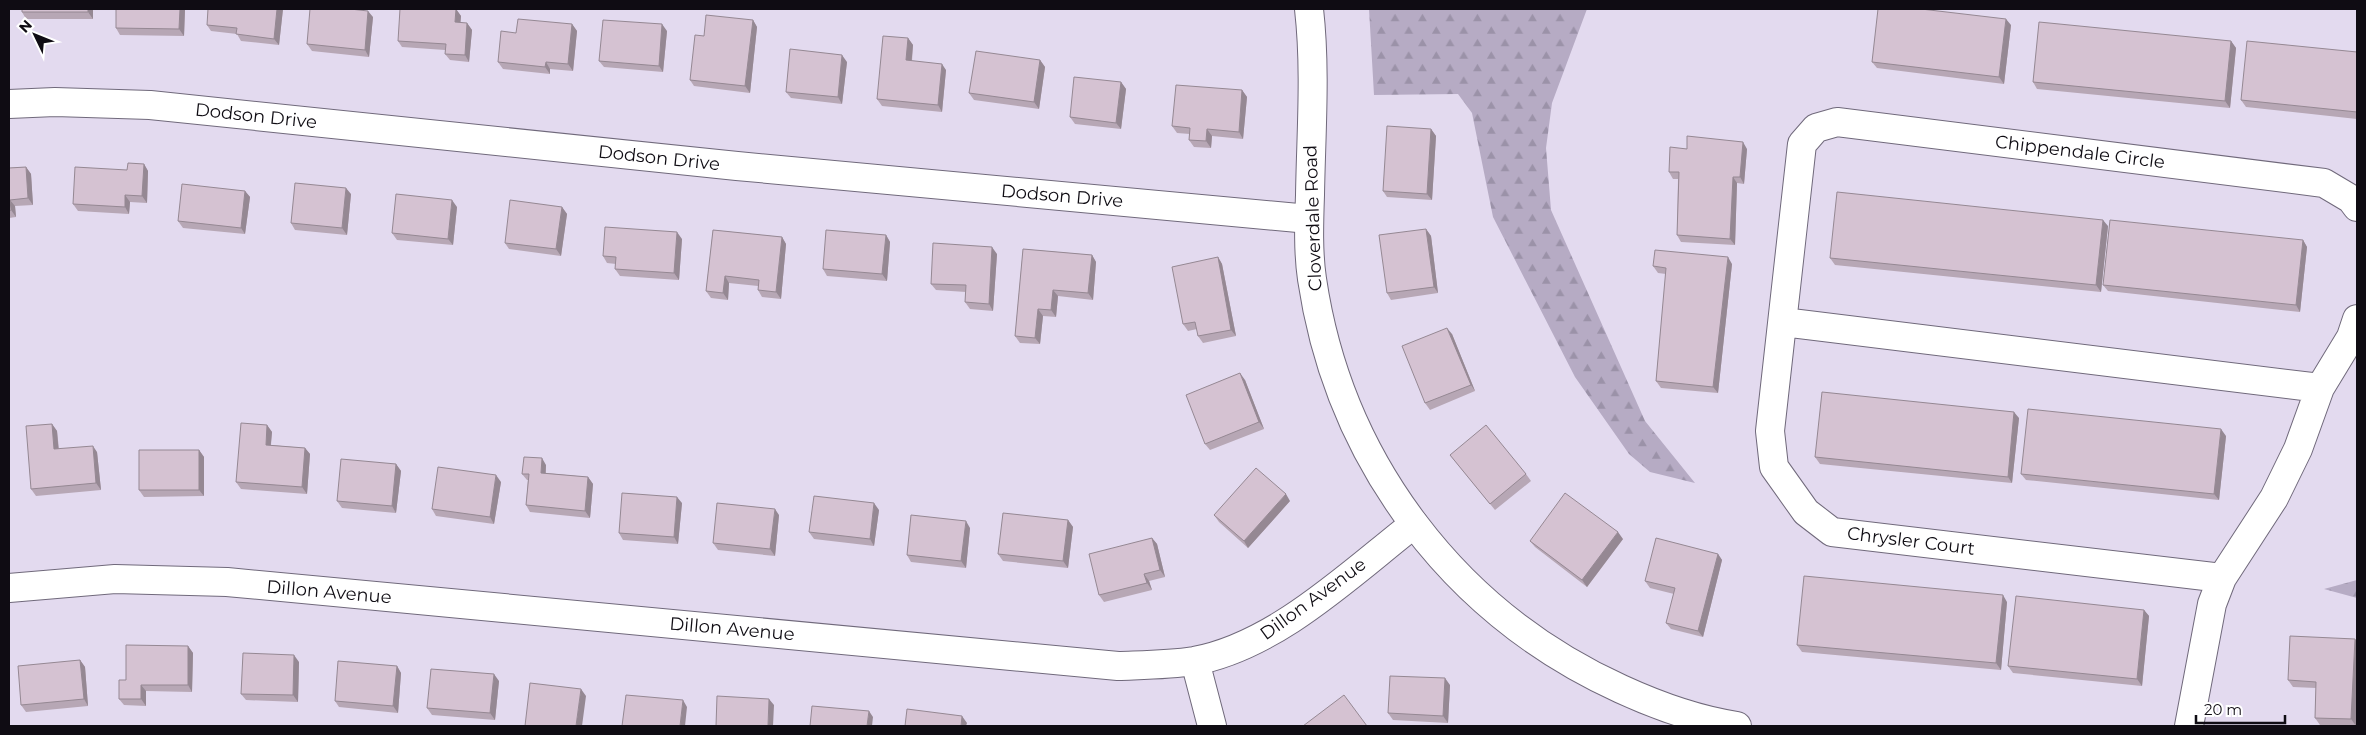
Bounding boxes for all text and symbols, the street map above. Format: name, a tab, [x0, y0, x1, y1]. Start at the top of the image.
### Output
north arrow	[10, 10, 60, 60]
text: N	[15, 16, 36, 36]
street label: Dodson Drive	[194, 99, 318, 133]
street label: Chippendale Circle	[1994, 131, 2166, 173]
street label: Dodson Drive	[597, 141, 721, 175]
street label: Cloverdale Road	[1299, 145, 1327, 291]
street label: Dodson Drive	[1000, 180, 1124, 212]
street label: Chrysler Court	[1846, 522, 1976, 560]
street label: Dillon Avenue	[1256, 553, 1370, 645]
street label: Dillon Avenue	[266, 576, 393, 608]
street label: Dillon Avenue	[669, 613, 796, 645]
scale bar	[2196, 692, 2285, 724]
text: 20 m	[2204, 700, 2242, 719]

